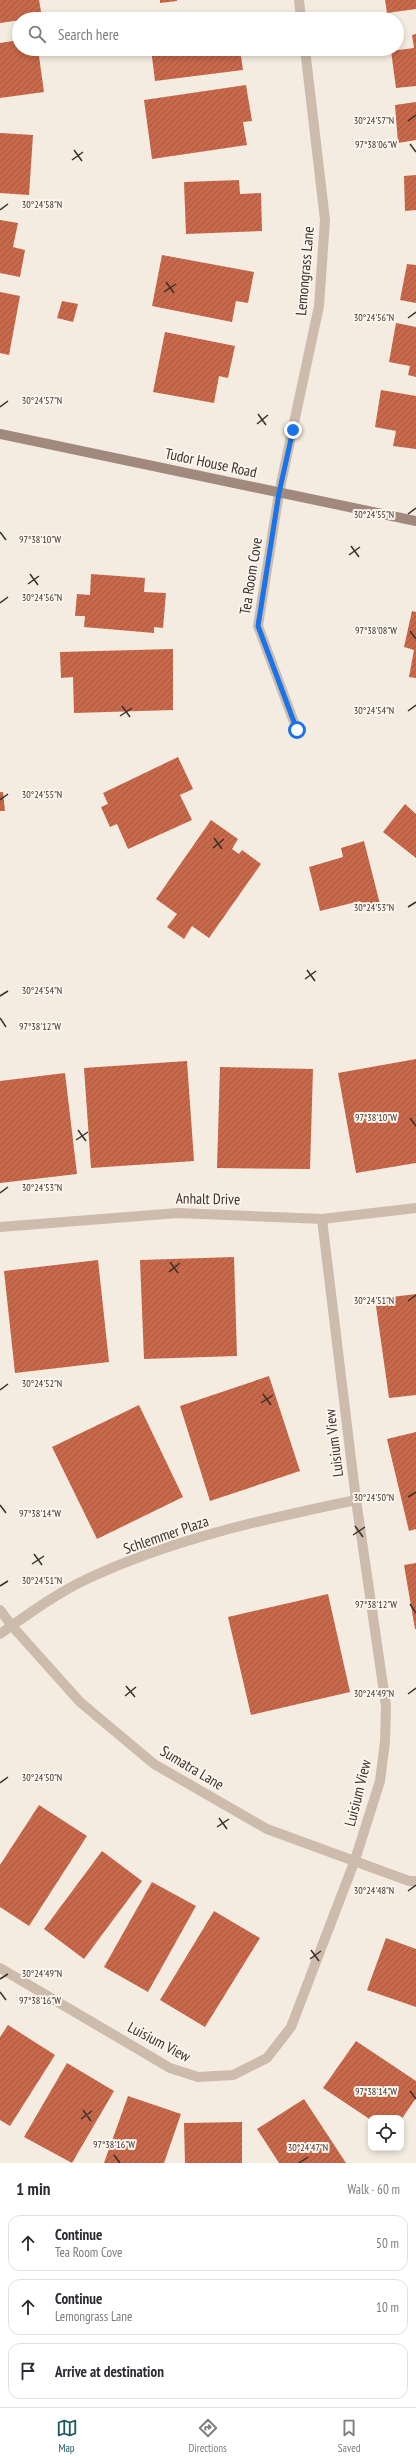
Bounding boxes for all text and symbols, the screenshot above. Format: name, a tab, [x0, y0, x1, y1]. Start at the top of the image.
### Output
search box	[12, 12, 404, 56]
icon: search	[26, 23, 48, 45]
text: Search here	[58, 25, 119, 44]
text: 30°24'57"N	[354, 114, 394, 127]
text: 97°38'06"W	[355, 138, 397, 151]
text: 30°24'58"N	[22, 198, 62, 211]
street label: Lemongrass Lane	[291, 226, 318, 316]
text: 30°24'56"N	[354, 311, 394, 324]
text: 30°24'57"N	[22, 394, 62, 407]
route end	[284, 421, 302, 439]
street label: Tudor House Road	[164, 444, 259, 482]
text: 30°24'55"N	[354, 508, 394, 521]
text: 97°38'10"W	[19, 533, 61, 546]
street label: Tea Room Cove	[235, 536, 266, 616]
text: 30°24'56"N	[22, 591, 62, 604]
text: 97°38'08"W	[355, 624, 397, 637]
text: 30°24'54"N	[354, 704, 394, 717]
route start	[288, 721, 306, 739]
text: 30°24'55"N	[22, 788, 62, 801]
text: 30°24'53"N	[354, 901, 394, 914]
text: 30°24'54"N	[22, 984, 62, 997]
text: 97°38'12"W	[19, 1020, 61, 1033]
text: 97°38'10"W	[355, 1111, 397, 1124]
text: 30°24'53"N	[22, 1181, 62, 1194]
street label: Anhalt Drive	[176, 1188, 240, 1209]
text: 30°24'51"N	[354, 1294, 394, 1307]
text: 30°24'52"N	[22, 1377, 62, 1390]
street label: Luisium View	[320, 1408, 347, 1478]
text: 30°24'50"N	[354, 1491, 394, 1504]
text: 97°38'14"W	[19, 1507, 61, 1520]
street label: Schlemmer Plaza	[121, 1511, 211, 1558]
text: 30°24'51"N	[22, 1574, 62, 1587]
text: 97°38'12"W	[355, 1598, 397, 1611]
text: 30°24'49"N	[354, 1687, 394, 1700]
street label: Sumatra Lane	[157, 1741, 228, 1794]
street label: Luisium View	[340, 1757, 375, 1828]
text: 30°24'50"N	[22, 1771, 62, 1784]
text: 30°24'48"N	[354, 1884, 394, 1897]
text: 30°24'49"N	[22, 1967, 62, 1980]
text: 97°38'16"W	[19, 1994, 61, 2007]
street label: Luisium View	[125, 2017, 194, 2066]
text: 97°38'14"W	[355, 2085, 397, 2098]
map controls	[368, 2115, 404, 2151]
button: locate	[368, 2115, 404, 2151]
text: 97°38'16"W	[93, 2138, 135, 2151]
text: 30°24'47"N	[288, 2141, 328, 2154]
text: 1 min	[16, 2178, 50, 2200]
text: Walk · 60 m	[348, 2181, 400, 2198]
text: Continue	[55, 2225, 102, 2244]
icon: ahead	[17, 2232, 39, 2254]
text: 50 m	[376, 2235, 399, 2252]
text: Tea Room Cove	[55, 2244, 122, 2261]
text: Continue	[55, 2289, 102, 2308]
icon: ahead	[17, 2296, 39, 2318]
text: 10 m	[376, 2299, 399, 2316]
text: Lemongrass Lane	[55, 2308, 132, 2325]
icon: arrive	[17, 2360, 39, 2382]
text: Arrive at destination	[55, 2362, 164, 2381]
tab: Map	[56, 2417, 78, 2455]
tab: Directions	[189, 2417, 227, 2455]
tab: Saved	[338, 2417, 360, 2455]

